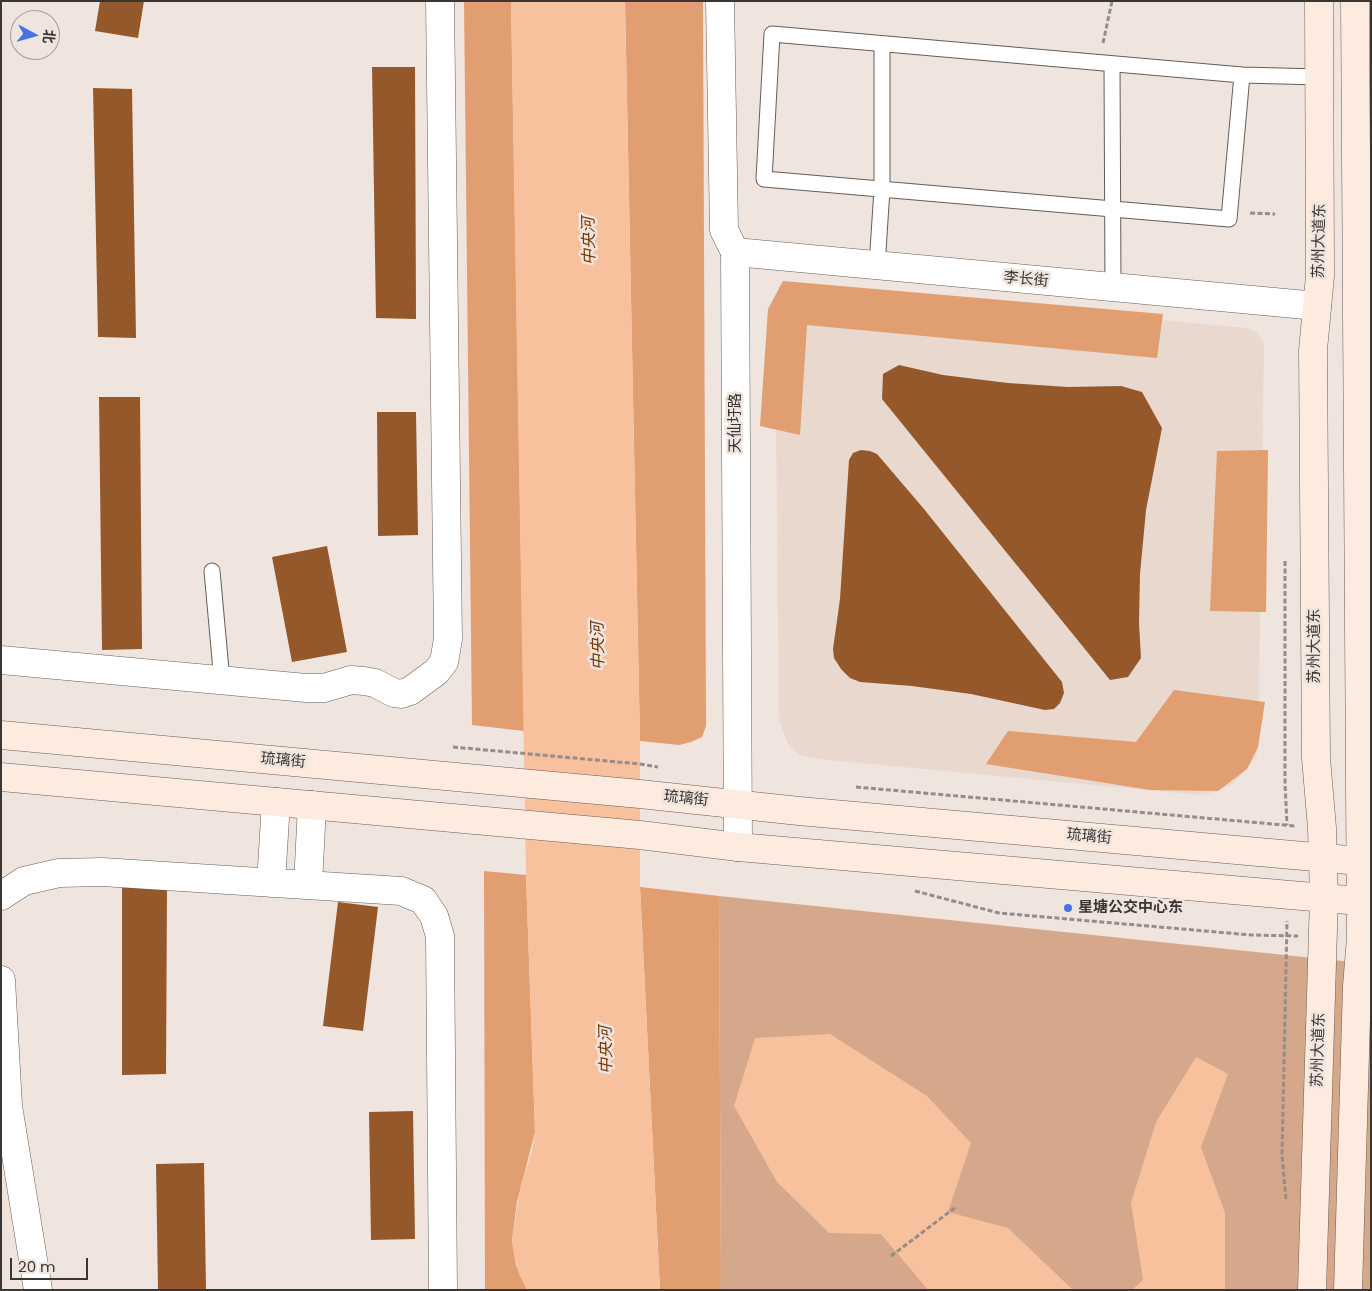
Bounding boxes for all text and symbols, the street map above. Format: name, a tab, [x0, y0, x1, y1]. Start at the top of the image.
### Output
north arrow	[10, 10, 60, 60]
text: 北	[38, 28, 60, 44]
street label: 苏州大道东	[1310, 203, 1330, 279]
water label: 中央河	[580, 217, 600, 265]
street label: 李长街	[1003, 269, 1049, 291]
street label: 天仙圩路	[727, 393, 745, 453]
street label: 苏州大道东	[1306, 609, 1324, 683]
water label: 中央河	[589, 622, 609, 670]
street label: 琉璃街	[260, 750, 306, 772]
street label: 琉璃街	[663, 788, 709, 810]
street label: 琉璃街	[1066, 826, 1112, 848]
place label: 星塘公交中心东	[1078, 899, 1183, 917]
marker: 星塘公交中心东	[1062, 902, 1074, 914]
street label: 苏州大道东	[1309, 1012, 1329, 1088]
water label: 中央河	[597, 1026, 617, 1074]
scale bar	[12, 1248, 90, 1280]
text: 20 m	[18, 1256, 56, 1277]

